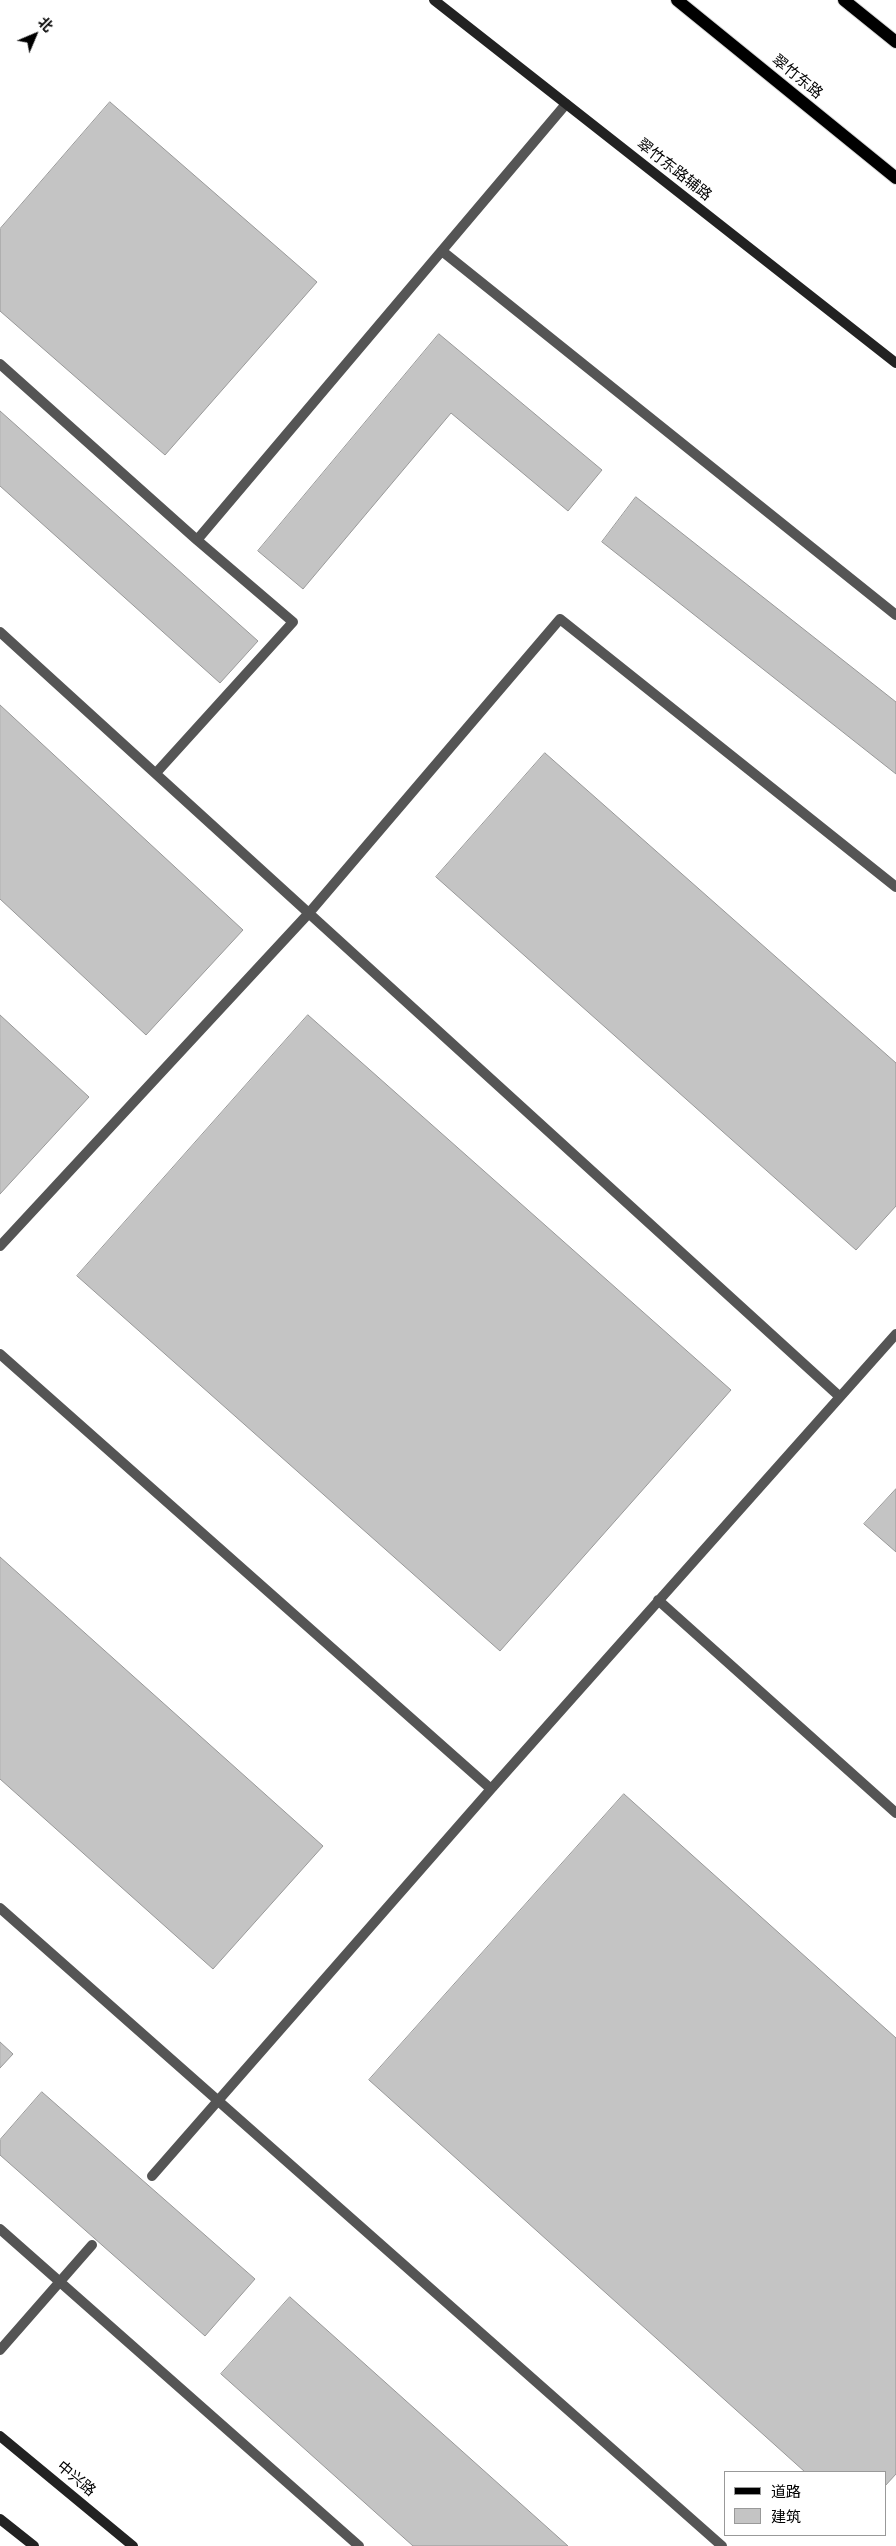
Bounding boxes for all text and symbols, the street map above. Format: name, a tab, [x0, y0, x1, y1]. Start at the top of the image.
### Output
north arrow	[10, 10, 60, 60]
text: 北	[34, 12, 58, 36]
street label: 翠竹东路	[768, 51, 826, 103]
street label: 翠竹东路辅路	[633, 135, 715, 205]
street label: 中兴路	[53, 2458, 99, 2500]
legend	[724, 2471, 886, 2536]
text: 道路	[771, 2481, 801, 2502]
text: 建筑	[771, 2506, 801, 2527]

